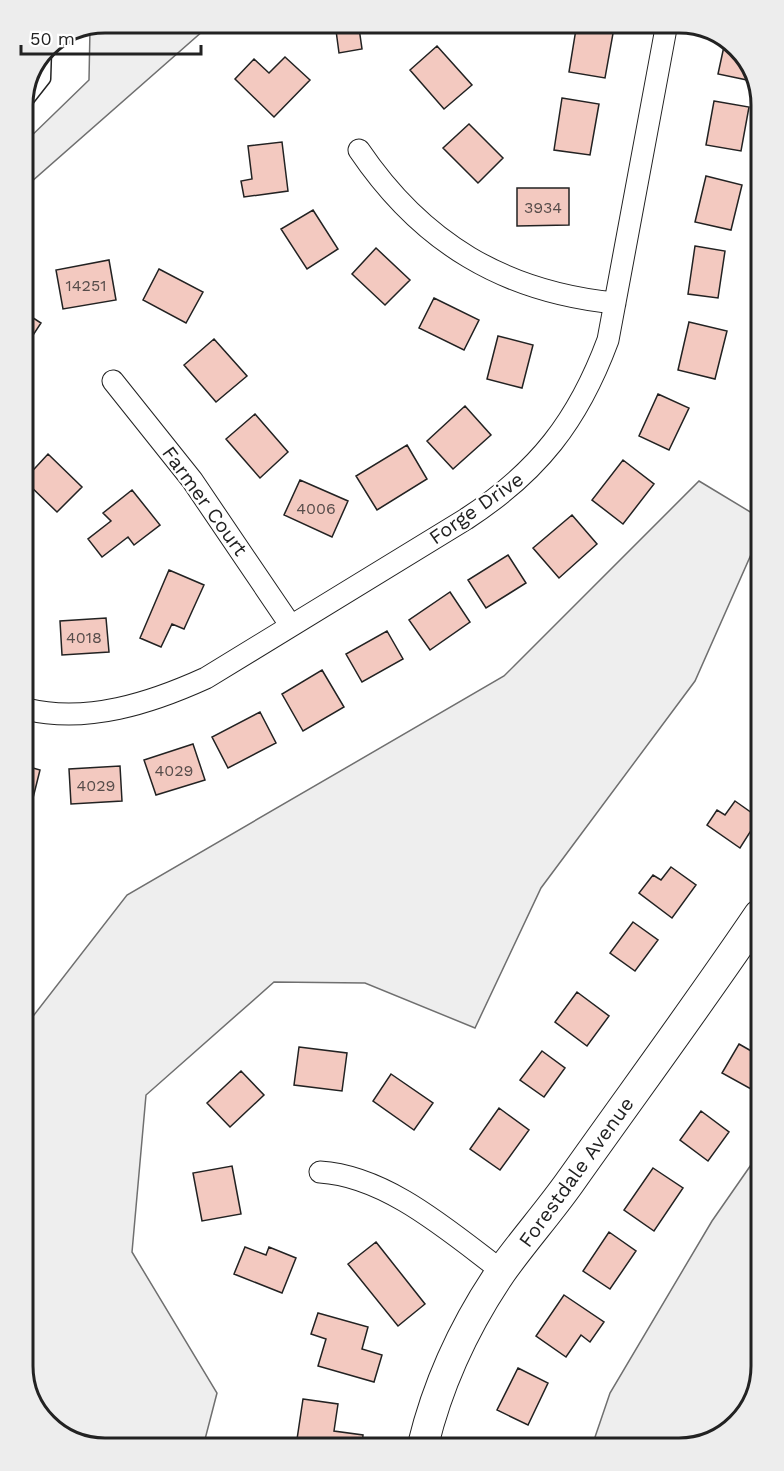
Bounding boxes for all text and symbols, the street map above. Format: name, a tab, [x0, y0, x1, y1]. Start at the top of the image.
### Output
scale bar	[21, 18, 201, 56]
text: 50 m	[30, 28, 75, 49]
house number: 3934	[524, 198, 562, 217]
house number: 14251	[66, 276, 106, 295]
street label: Farmer Court	[157, 441, 253, 561]
street label: Forge Drive	[424, 467, 528, 549]
house number: 4006	[296, 499, 336, 518]
house number: 4018	[66, 628, 102, 647]
house number: 4029	[155, 761, 193, 780]
house number: 4029	[77, 776, 115, 795]
street label: Forestdale Avenue	[513, 1092, 639, 1252]

